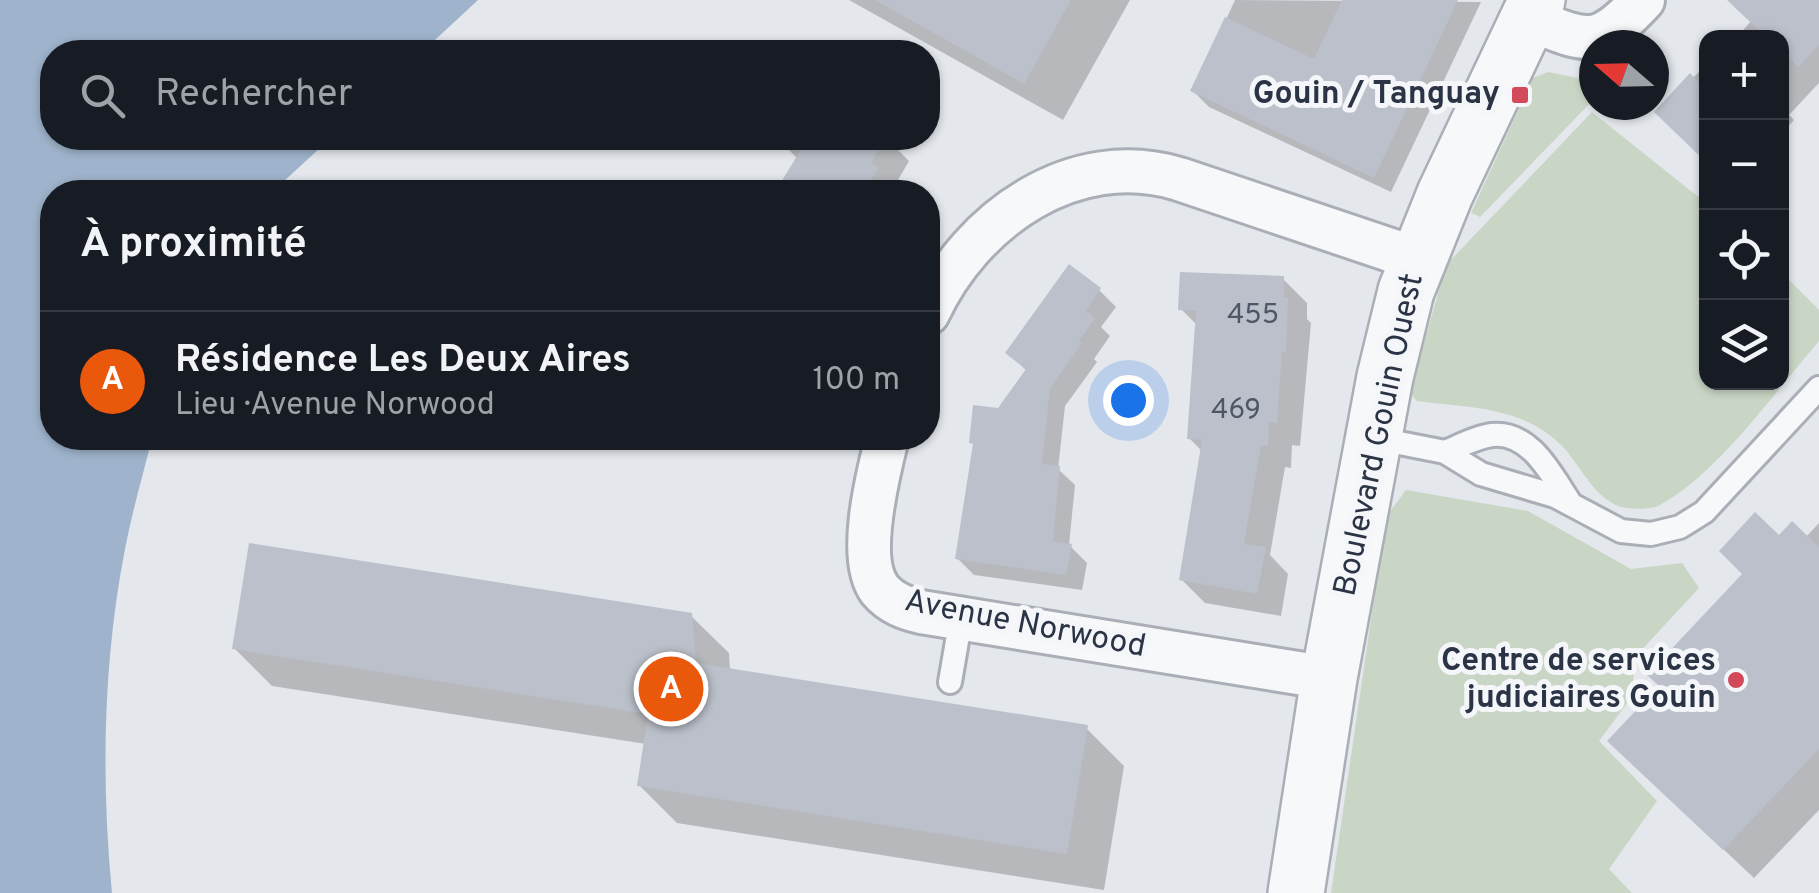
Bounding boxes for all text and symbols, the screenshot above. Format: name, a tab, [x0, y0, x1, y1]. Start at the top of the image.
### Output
north arrow	[1579, 30, 1669, 120]
map controls	[1699, 30, 1789, 390]
button: +	[1699, 30, 1789, 120]
search box	[40, 40, 940, 150]
icon: search	[75, 68, 130, 123]
text: Rechercher	[155, 71, 353, 120]
place label: Gouin / Tanguay	[1253, 75, 1500, 115]
marker: Gouin / Tanguay	[1509, 84, 1531, 106]
button: −	[1699, 120, 1789, 210]
button: locate	[1699, 210, 1789, 300]
text: À proximité	[80, 219, 307, 272]
street label: Boulevard Gouin Ouest	[1326, 270, 1434, 600]
house number: 455	[1227, 298, 1279, 334]
button: layers	[1699, 300, 1789, 390]
text: Résidence Les Deux Aires	[175, 337, 631, 386]
text: A	[101, 361, 124, 401]
text: 100 m	[813, 361, 900, 401]
your location	[1103, 375, 1154, 426]
text: Lieu · Avenue Norwood	[175, 386, 495, 426]
house number: 469	[1211, 393, 1261, 429]
street label: Avenue Norwood	[901, 582, 1149, 668]
place label: Centre de services judiciaires Gouin	[1441, 642, 1716, 719]
pin: A	[638, 652, 704, 726]
marker: Centre de services judiciaires Gouin	[1725, 669, 1747, 691]

